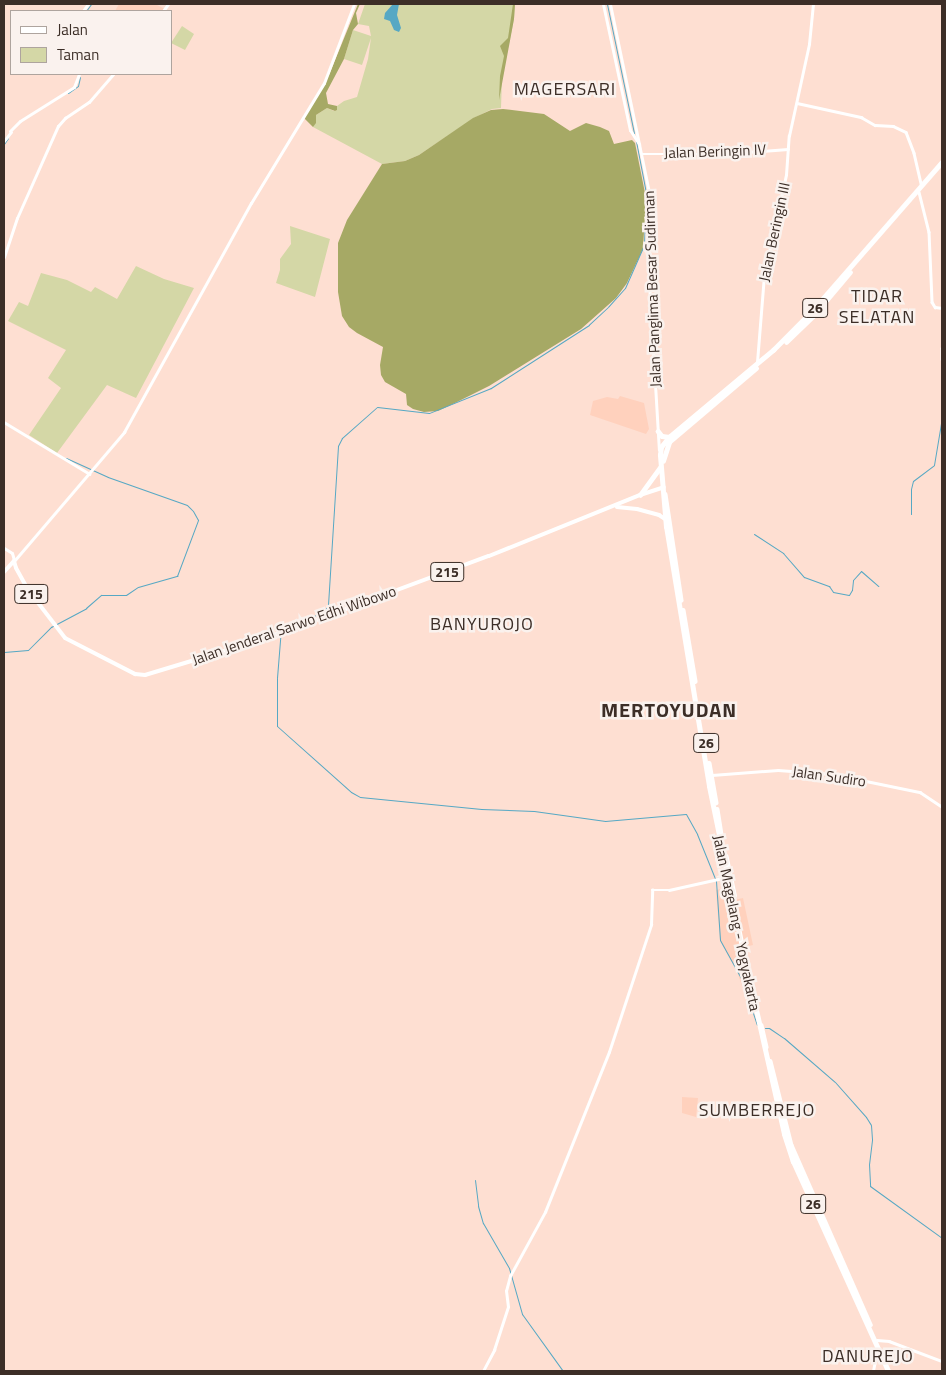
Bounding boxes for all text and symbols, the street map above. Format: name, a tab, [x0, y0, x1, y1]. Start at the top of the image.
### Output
legend	[10, 10, 172, 75]
text: Jalan	[57, 18, 88, 41]
text: Taman	[57, 43, 99, 66]
district label: MAGERSARI	[513, 78, 617, 100]
street label: Jalan Beringin IV	[664, 140, 766, 162]
street label: Jalan Beringin III	[755, 181, 793, 283]
street label: Jalan Panglima Besar Sudirman	[640, 190, 664, 388]
district label: TIDAR SELATAN	[838, 286, 916, 328]
road number: 26	[801, 296, 829, 320]
road number: 215	[430, 560, 464, 584]
road number: 215	[14, 582, 48, 606]
street label: Jalan Jenderal Sarwo Edhi Wibowo	[190, 582, 398, 668]
district label: BANYUROJO	[429, 613, 535, 635]
district label: MERTOYUDAN	[600, 697, 738, 721]
road number: 26	[692, 731, 720, 754]
street label: Jalan Sudiro	[791, 762, 867, 790]
street label: Jalan Magelang - Yogyakarta	[710, 833, 764, 1013]
district label: SUMBERREJO	[697, 1099, 817, 1121]
road number: 26	[799, 1192, 827, 1216]
district label: DANUREJO	[821, 1345, 915, 1367]

